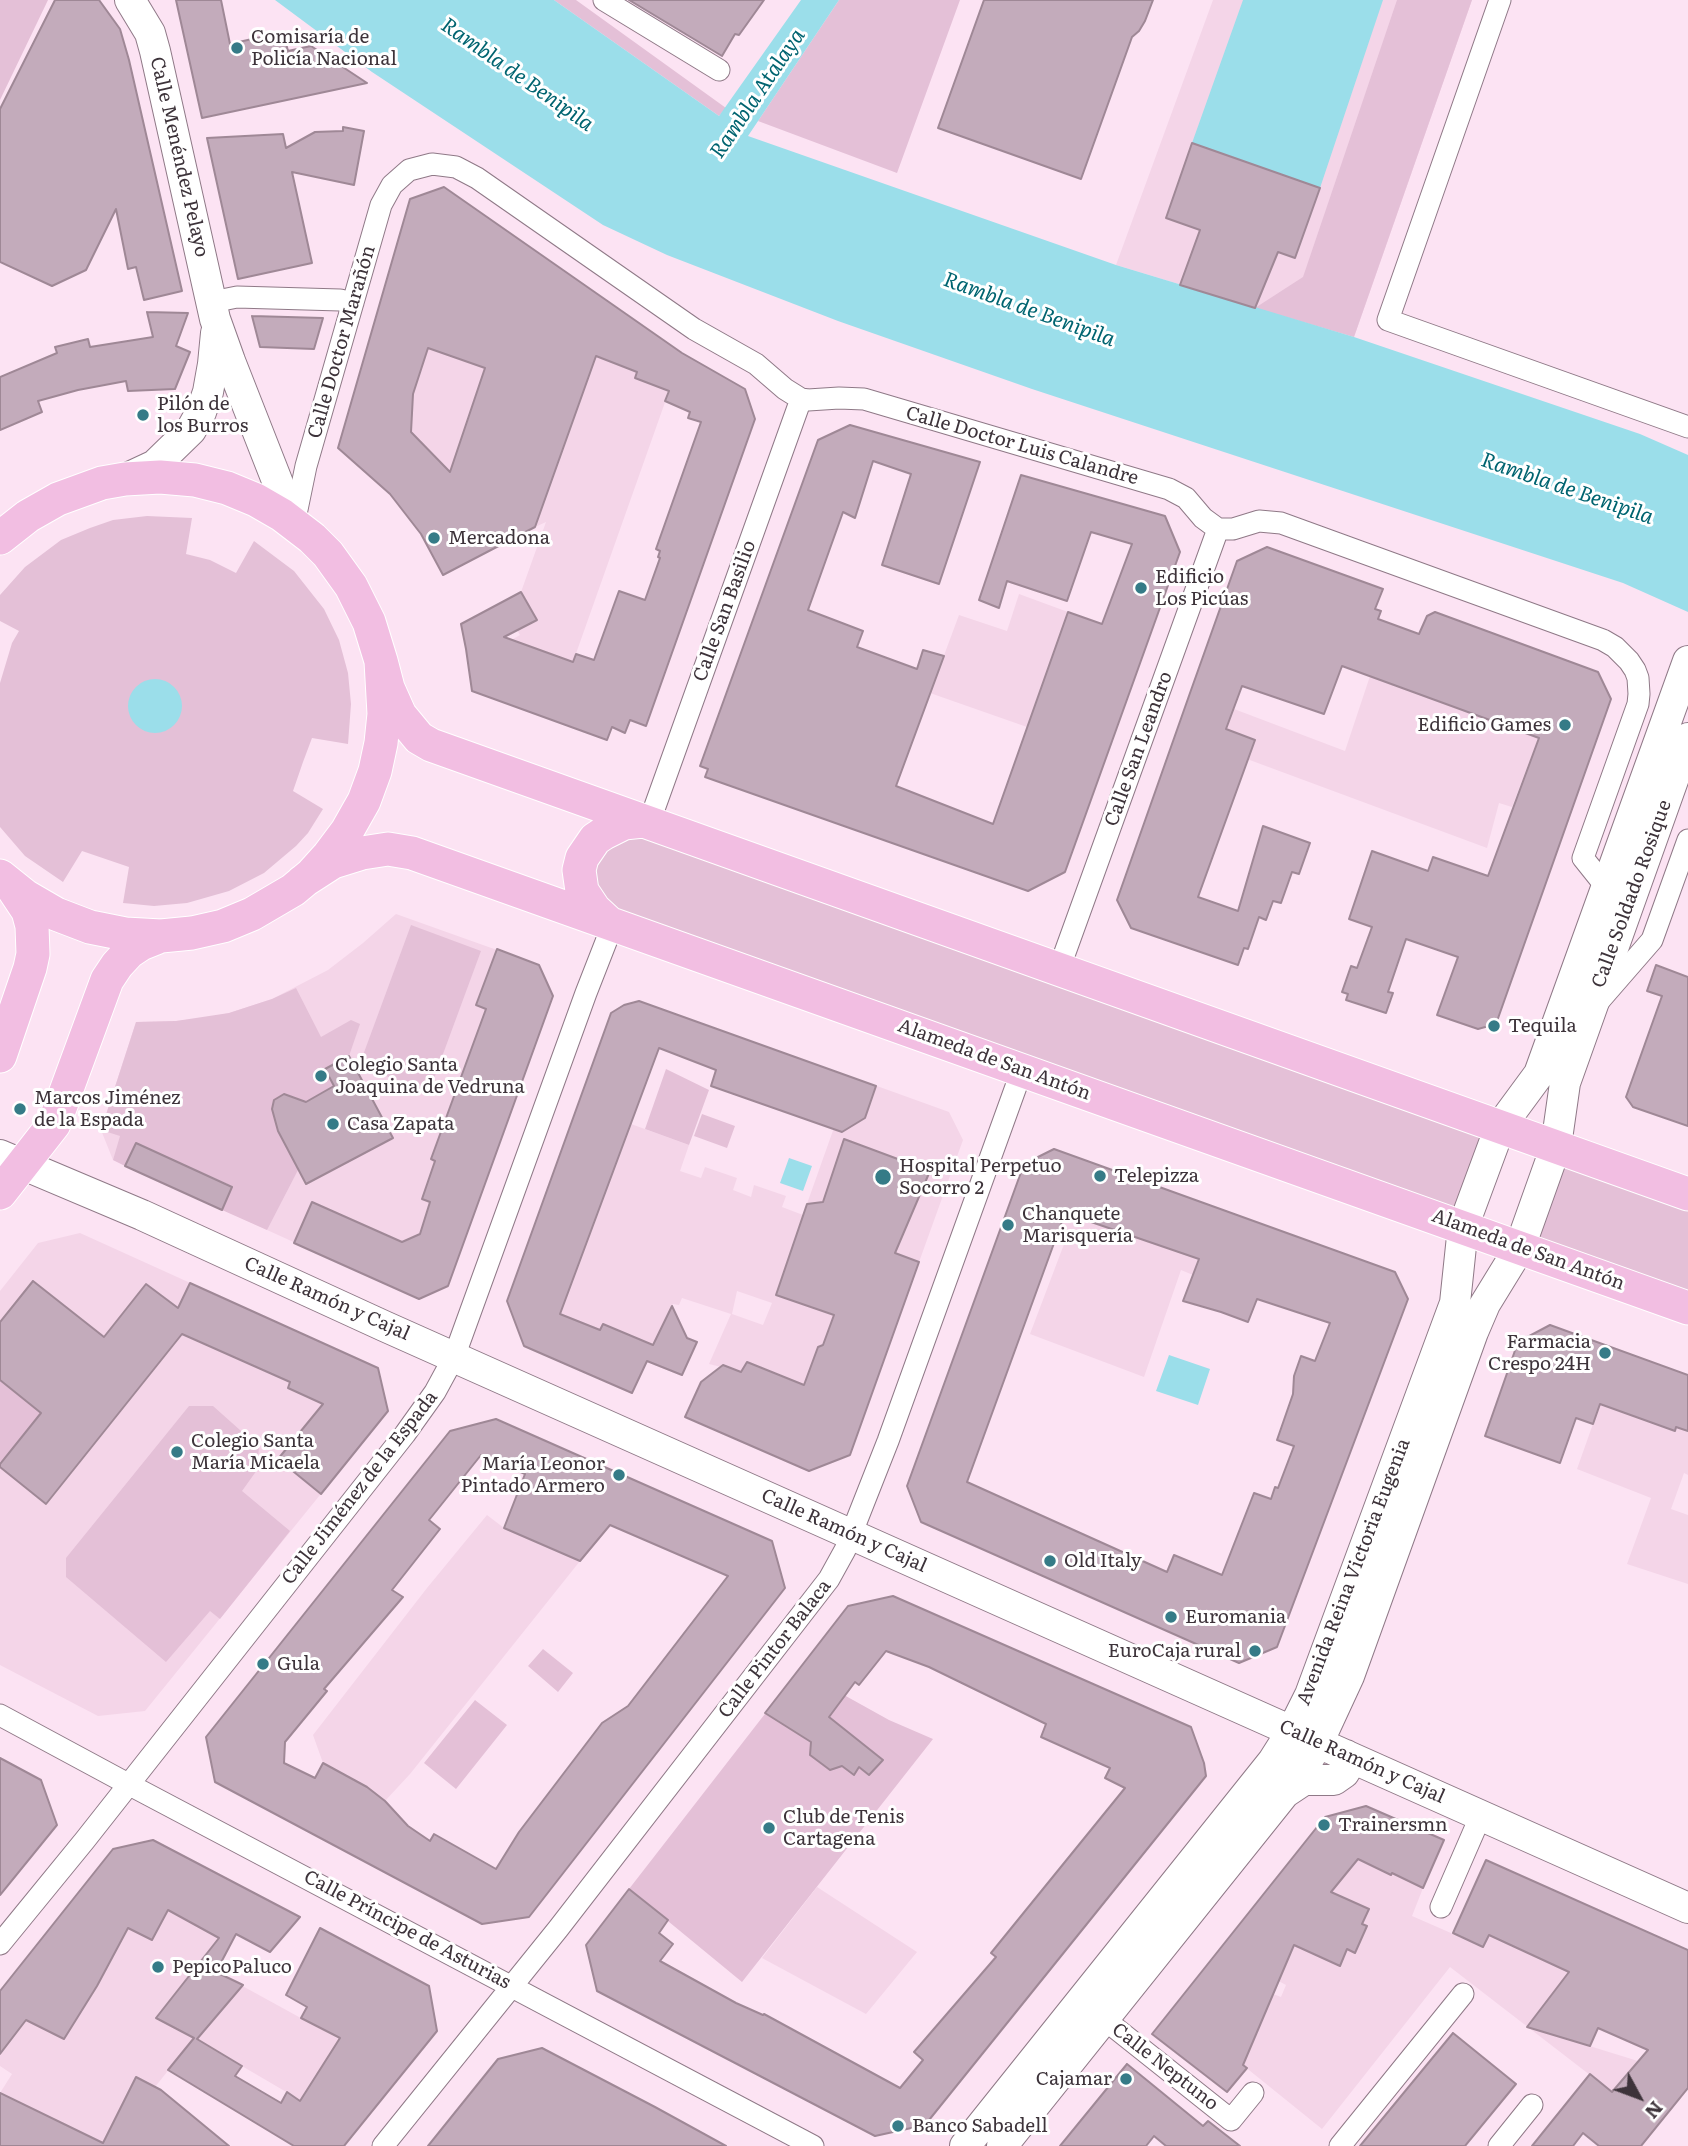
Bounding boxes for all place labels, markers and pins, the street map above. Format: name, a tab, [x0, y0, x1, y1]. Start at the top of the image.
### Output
place label: Comisaría de Policía Nacional	[251, 26, 397, 70]
marker: Comisaría de Policía Nacional	[229, 40, 245, 56]
place label: Pilón de los Burros	[157, 393, 248, 437]
marker: Pilón de los Burros	[135, 407, 151, 423]
place label: Mercadona	[448, 527, 550, 549]
marker: Mercadona	[426, 530, 442, 546]
place label: Edificio Los Picúas	[1155, 566, 1248, 610]
marker: Edificio Los Picúas	[1133, 580, 1149, 596]
place label: Edificio Games	[1417, 714, 1551, 736]
marker: Edificio Games	[1557, 717, 1573, 733]
place label: Tequila	[1508, 1015, 1577, 1037]
marker: Tequila	[1486, 1018, 1502, 1034]
place label: Colegio Santa Joaquina de Vedruna	[335, 1054, 525, 1098]
marker: Colegio Santa Joaquina de Vedruna	[313, 1068, 329, 1084]
place label: Marcos Jiménez de la Espada	[34, 1087, 180, 1131]
marker: Marcos Jiménez de la Espada	[12, 1101, 28, 1117]
place label: Casa Zapata	[347, 1113, 454, 1135]
marker: Casa Zapata	[325, 1116, 341, 1132]
place label: Hospital Perpetuo Socorro 2	[899, 1155, 1062, 1199]
place label: Telepizza	[1114, 1165, 1199, 1187]
marker: Hospital Perpetuo Socorro 2	[873, 1167, 893, 1187]
marker: Telepizza	[1092, 1168, 1108, 1184]
place label: Chanquete Marisquería	[1022, 1203, 1133, 1247]
marker: Chanquete Marisquería	[1000, 1217, 1016, 1233]
place label: Farmacia Crespo 24H	[1488, 1331, 1591, 1375]
marker: Farmacia Crespo 24H	[1597, 1345, 1613, 1361]
place label: Colegio Santa María Micaela	[191, 1430, 320, 1474]
marker: Colegio Santa María Micaela	[169, 1444, 185, 1460]
place label: María Leonor Pintado Armero	[461, 1453, 605, 1497]
marker: María Leonor Pintado Armero	[611, 1467, 627, 1483]
place label: Old Italy	[1064, 1550, 1142, 1572]
marker: Old Italy	[1042, 1553, 1058, 1569]
place label: Euromania	[1185, 1606, 1286, 1628]
marker: Euromania	[1163, 1609, 1179, 1625]
place label: EuroCaja rural	[1108, 1640, 1241, 1662]
marker: EuroCaja rural	[1247, 1643, 1263, 1659]
place label: Gula	[277, 1653, 320, 1675]
marker: Gula	[255, 1656, 271, 1672]
place label: Club de Tenis Cartagena	[783, 1806, 904, 1850]
place label: Trainersmn	[1338, 1814, 1448, 1836]
marker: Trainersmn	[1316, 1817, 1332, 1833]
marker: Club de Tenis Cartagena	[761, 1820, 777, 1836]
place label: PepicoPaluco	[172, 1956, 292, 1978]
marker: PepicoPaluco	[150, 1959, 166, 1975]
place label: Cajamar	[1036, 2068, 1112, 2090]
marker: Cajamar	[1118, 2071, 1134, 2087]
place label: Banco Sabadell	[912, 2115, 1048, 2137]
marker: Banco Sabadell	[890, 2118, 906, 2134]

